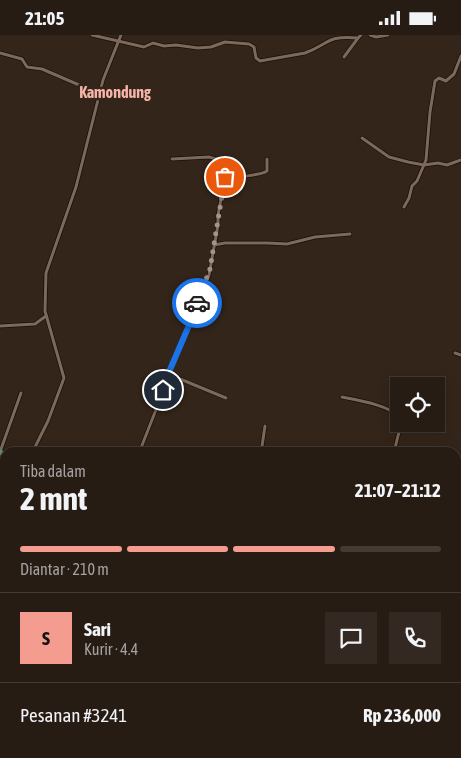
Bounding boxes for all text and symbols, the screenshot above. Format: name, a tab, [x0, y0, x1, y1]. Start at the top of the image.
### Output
text: 21:05	[25, 7, 64, 29]
district label: Kamondung	[79, 83, 151, 101]
pin	[204, 156, 246, 198]
icon: bag	[211, 163, 239, 191]
courier	[172, 278, 222, 328]
icon: car	[183, 289, 211, 317]
pin	[142, 369, 184, 411]
icon: home	[149, 376, 177, 404]
map controls	[390, 377, 445, 432]
button: locate	[390, 377, 445, 432]
text: Tiba dalam	[20, 462, 86, 480]
text: 21:07–21:12	[355, 479, 441, 501]
text: 2 mnt	[20, 480, 87, 517]
text: Diantar · 210 m	[20, 560, 109, 578]
button: chat	[325, 612, 377, 664]
button: phone	[389, 612, 441, 664]
text: Sari	[84, 618, 111, 640]
text: S	[42, 627, 50, 649]
text: Kurir · 4.4	[84, 640, 138, 658]
text: Pesanan #3241	[20, 704, 127, 726]
text: Rp 236,000	[363, 704, 441, 726]

